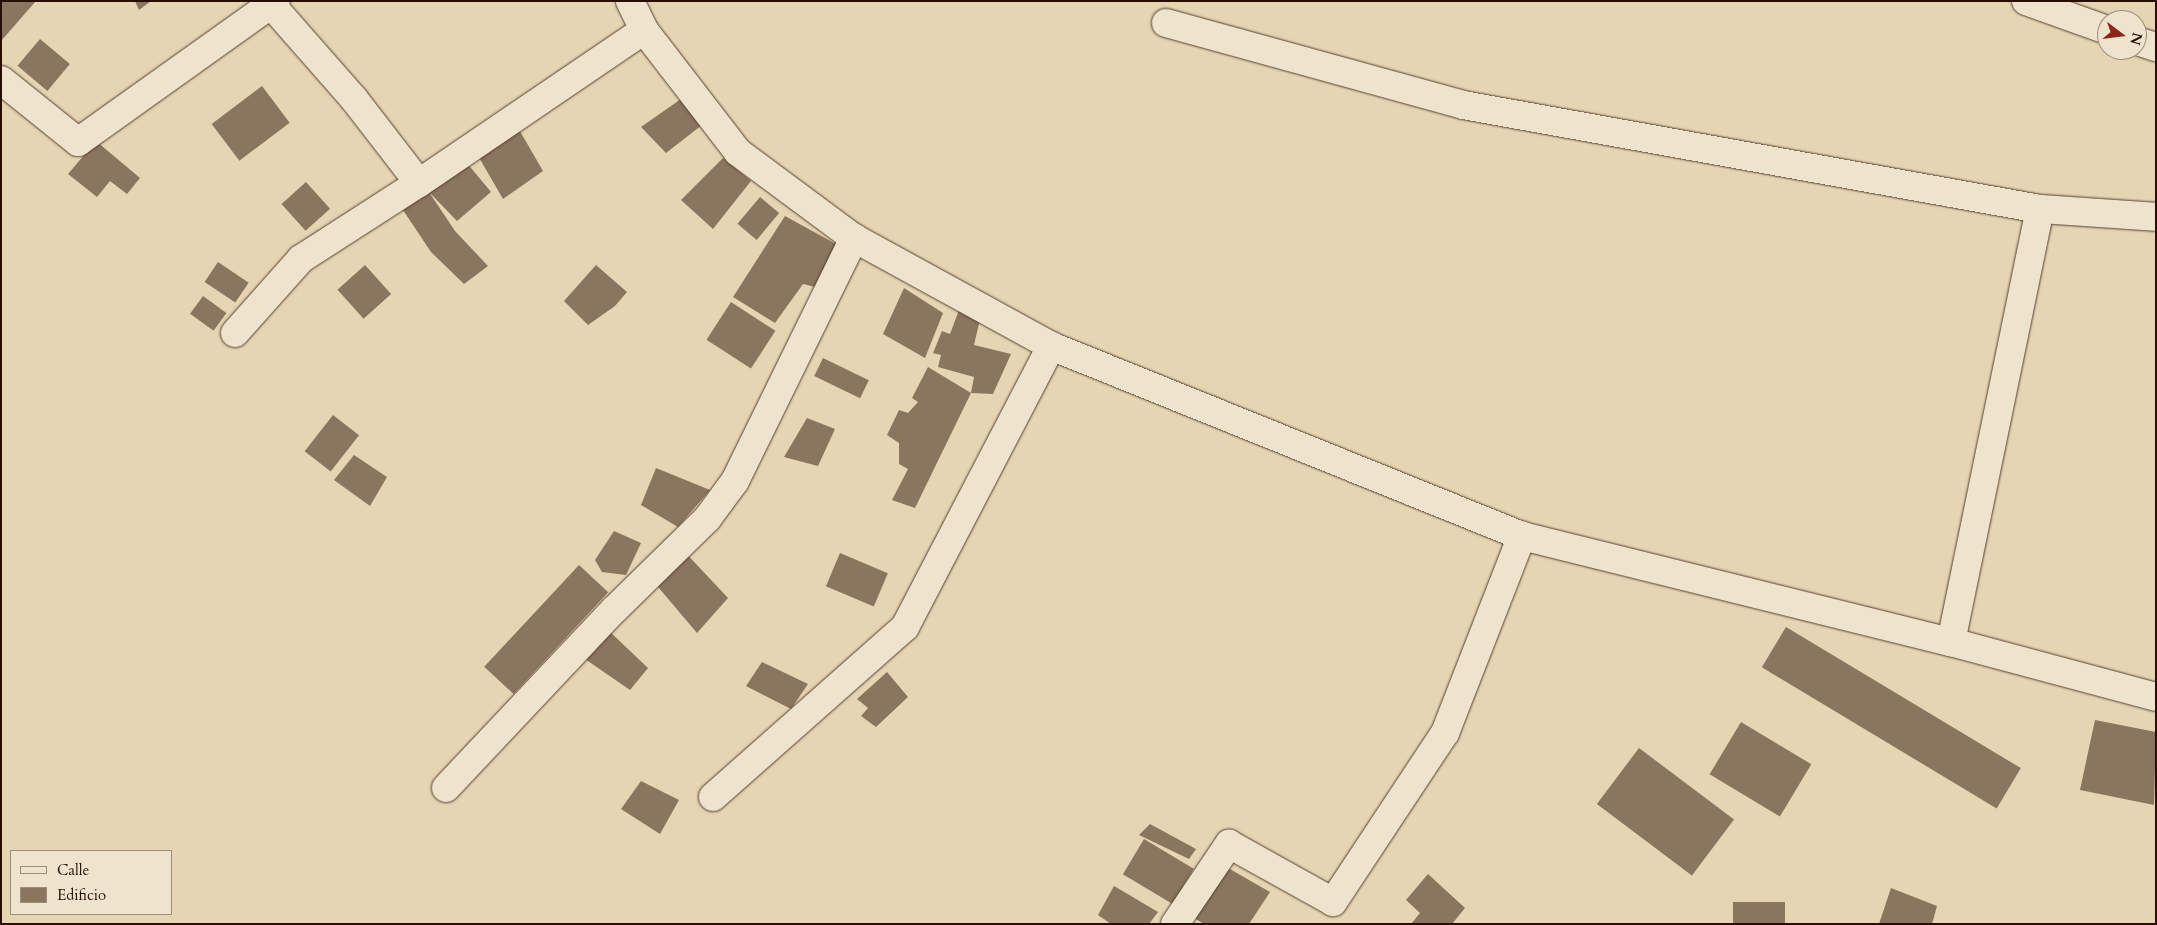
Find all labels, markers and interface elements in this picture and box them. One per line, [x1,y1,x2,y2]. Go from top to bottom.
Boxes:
north arrow [2097,10,2147,60]
text: N [2125,30,2147,47]
legend [10,850,172,915]
text: Calle [57,860,89,880]
text: Edificio [57,885,106,905]

